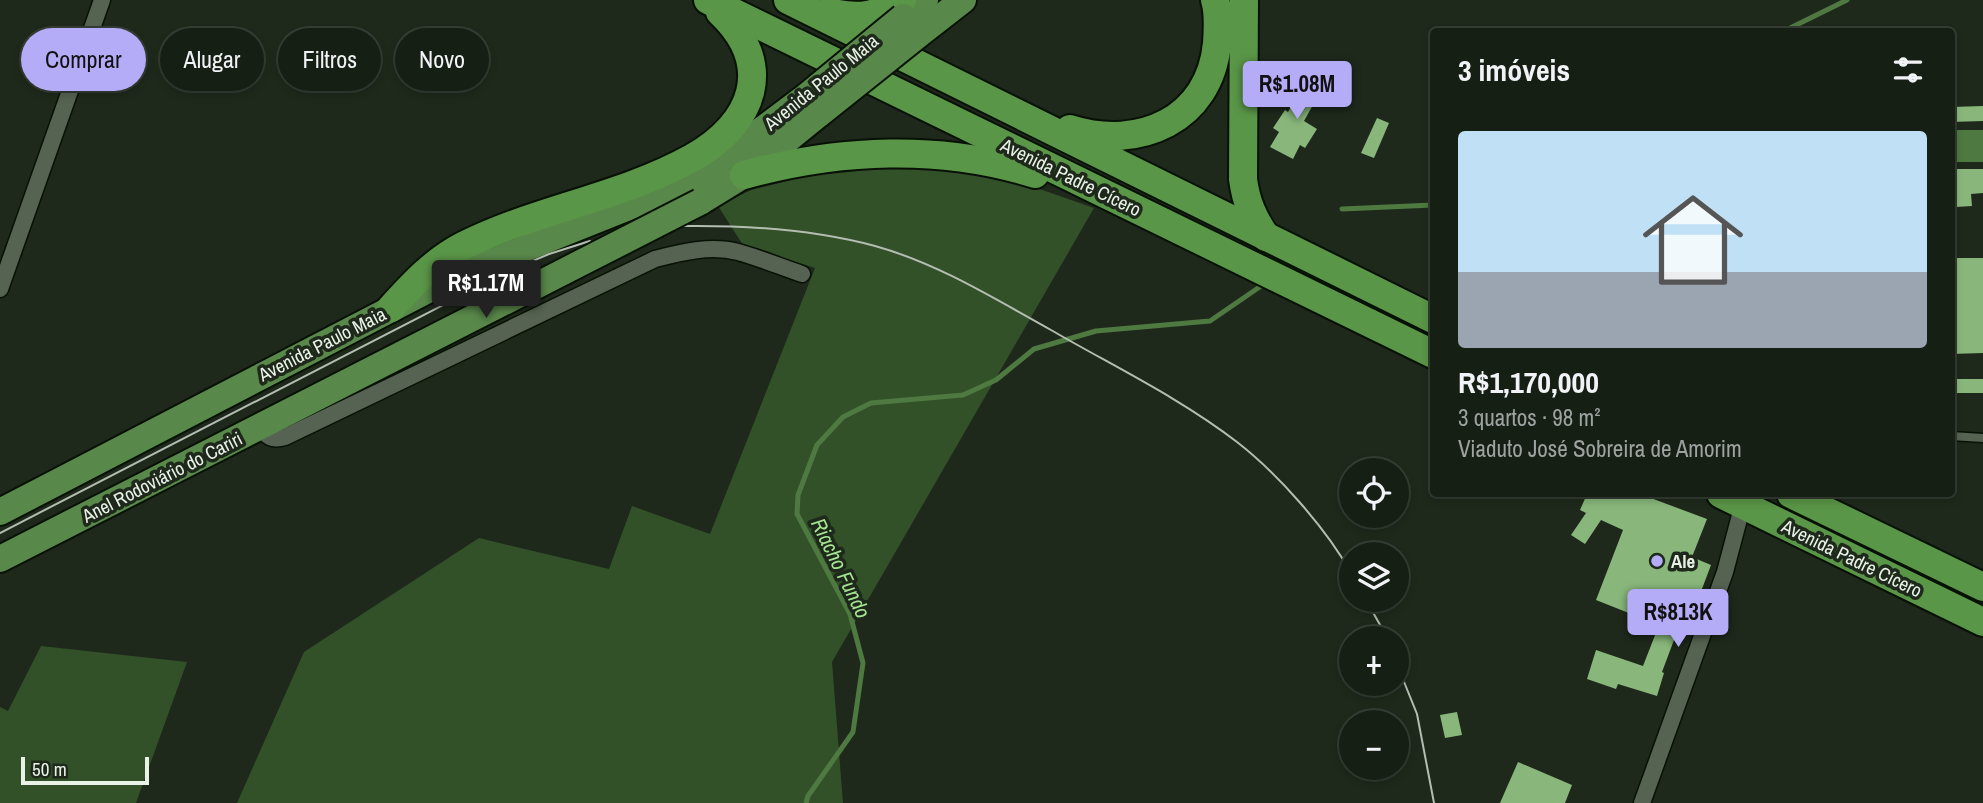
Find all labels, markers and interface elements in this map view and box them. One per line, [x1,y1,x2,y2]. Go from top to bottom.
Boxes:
chip: Comprar [21,28,146,91]
chip: Alugar [160,28,264,91]
chip: Filtros [278,28,381,91]
chip: Novo [395,28,489,91]
street label: Avenida Paulo Maia [758,28,884,137]
text: 3 imóveis [1458,50,1570,90]
icon: filters [1889,51,1927,89]
pin: R$1.08M [1232,61,1362,121]
text: R$1.08M [1259,68,1335,99]
street label: Avenida Padre Cícero [996,131,1145,222]
icon: home [1630,177,1756,303]
pin: R$1.17M [421,260,551,320]
text: R$1.17M [448,267,524,298]
street label: Avenida Paulo Maia [253,300,391,388]
text: R$1,170,000 [1458,362,1599,402]
text: 3 quartos · 98 m² [1458,402,1601,433]
street label: Anel Rodoviário do Cariri [76,425,247,529]
text: Viaduto José Sobreira de Amorim [1458,433,1742,464]
map controls [1339,458,1409,780]
button: locate [1339,458,1409,528]
street label: Avenida Padre Cícero [1777,512,1926,603]
water label: Riacho Fundo [804,513,878,623]
button: layers [1339,542,1409,612]
place label: Ale [1671,548,1696,574]
marker: Ale [1649,553,1665,569]
pin: R$813K [1621,590,1735,649]
text: R$813K [1643,596,1713,627]
button: + [1339,626,1409,696]
button: − [1339,710,1409,780]
scale bar [21,754,149,786]
text: 50 m [32,756,67,782]

